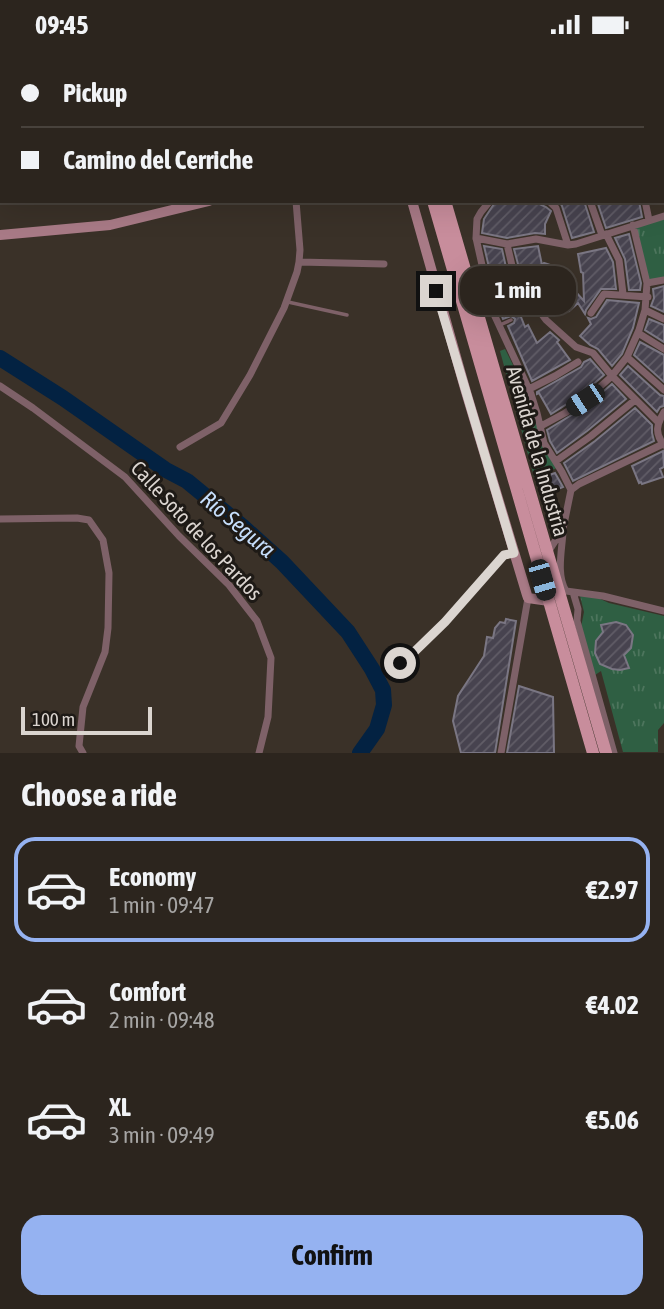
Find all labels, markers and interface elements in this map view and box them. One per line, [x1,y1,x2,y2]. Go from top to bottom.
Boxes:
text: 09:45 [35,10,89,40]
text: Pickup [63,78,127,108]
text: Camino del Cerriche [63,145,253,175]
callout: 1 min [460,267,576,315]
route end [420,275,452,307]
text: 1 min [495,277,541,303]
street label: Avenida de la Industria [502,363,574,539]
car [562,380,609,420]
street label: Calle Soto de los Pardos [127,456,267,604]
water label: Río Segura [196,485,281,563]
car [527,557,558,603]
route start [384,647,416,679]
scale bar [21,703,152,735]
text: 100 m [32,708,75,730]
text: Choose a ride [21,776,177,813]
icon: car [25,858,88,921]
text: Economy [109,862,196,892]
text: €2.97 [586,875,639,905]
text: 1 min · 09:47 [109,892,215,918]
icon: car [25,973,88,1036]
text: Comfort [109,977,186,1007]
text: €4.02 [586,990,639,1020]
text: 2 min · 09:48 [109,1007,215,1033]
icon: car [25,1088,88,1151]
text: XL [109,1092,131,1122]
text: €5.06 [586,1105,639,1135]
text: 3 min · 09:49 [109,1122,215,1148]
button: Confirm [21,1215,643,1295]

